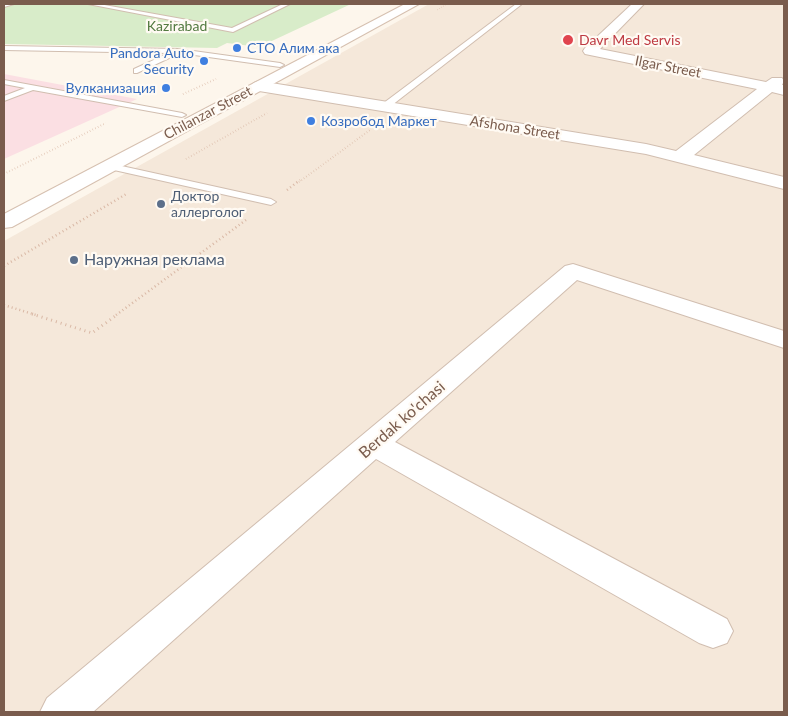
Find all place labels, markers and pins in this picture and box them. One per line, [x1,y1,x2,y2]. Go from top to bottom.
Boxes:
place label: Davr Med Servis [579,32,680,48]
marker: Davr Med Servis [561,33,575,47]
place label: СТО Алим ака [247,40,339,56]
marker: СТО Алим ака [231,42,243,54]
place label: Pandora Auto Security [110,45,194,78]
marker: Pandora Auto Security [198,55,210,67]
place label: Вулканизация [66,80,156,96]
marker: Вулканизация [160,82,172,94]
place label: Козробод Маркет [321,113,437,129]
marker: Козробод Маркет [305,115,317,127]
place label: Доктор аллерголог [171,188,245,220]
marker: Доктор аллерголог [155,198,167,210]
place label: Наружная реклама [84,250,225,270]
marker: Наружная реклама [68,254,80,266]

